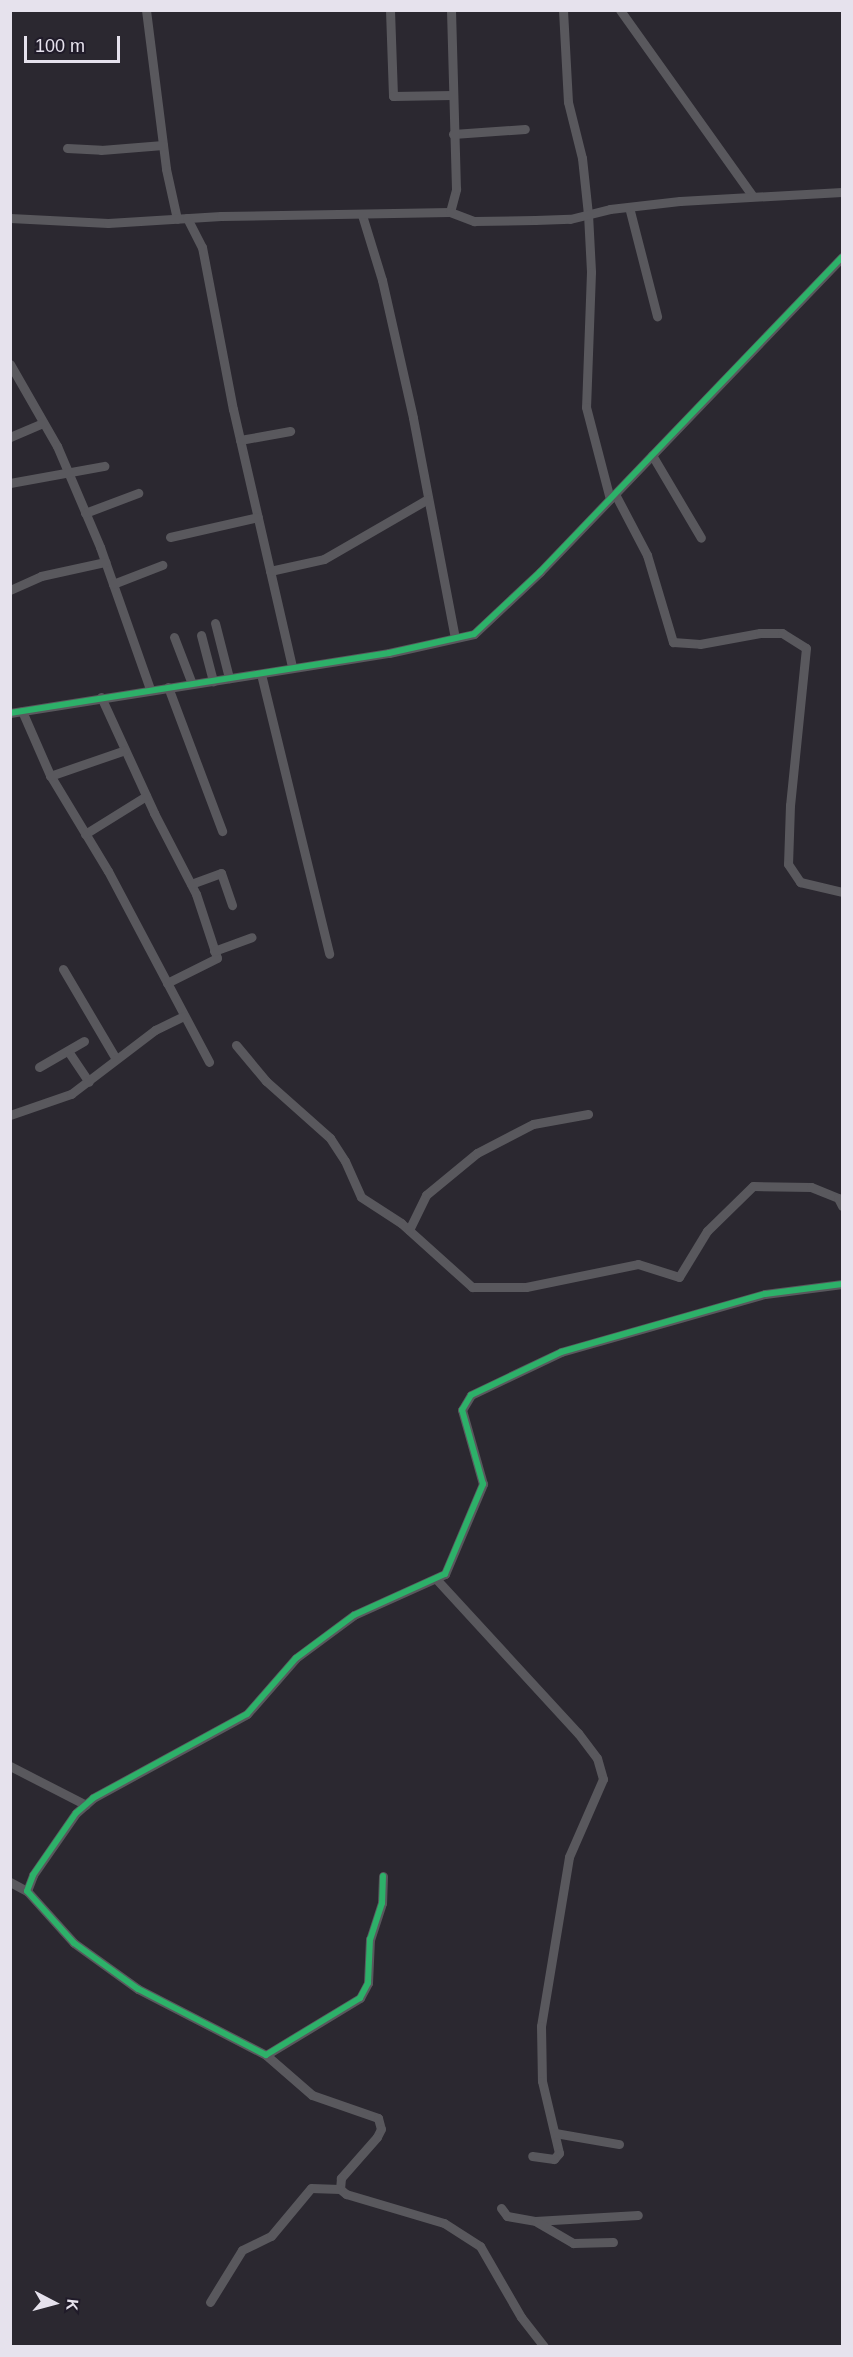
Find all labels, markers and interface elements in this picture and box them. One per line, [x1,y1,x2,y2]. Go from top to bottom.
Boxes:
scale bar [27,24,123,62]
text: 100 m [35,36,85,56]
north arrow [24,2273,84,2333]
text: K [63,2298,81,2312]

